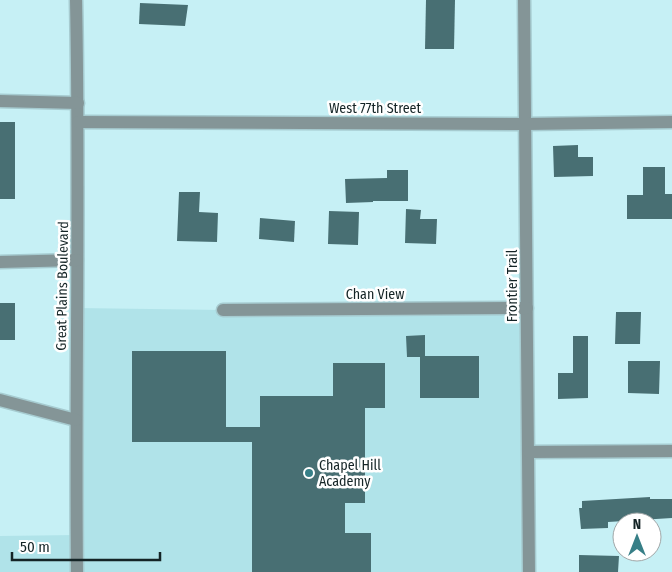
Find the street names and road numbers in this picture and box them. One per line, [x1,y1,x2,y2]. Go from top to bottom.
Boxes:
street label: West 77th Street [329,100,421,117]
street label: Great Plains Boulevard [53,221,72,351]
street label: Frontier Trail [504,249,521,322]
street label: Chan View [346,286,404,303]

